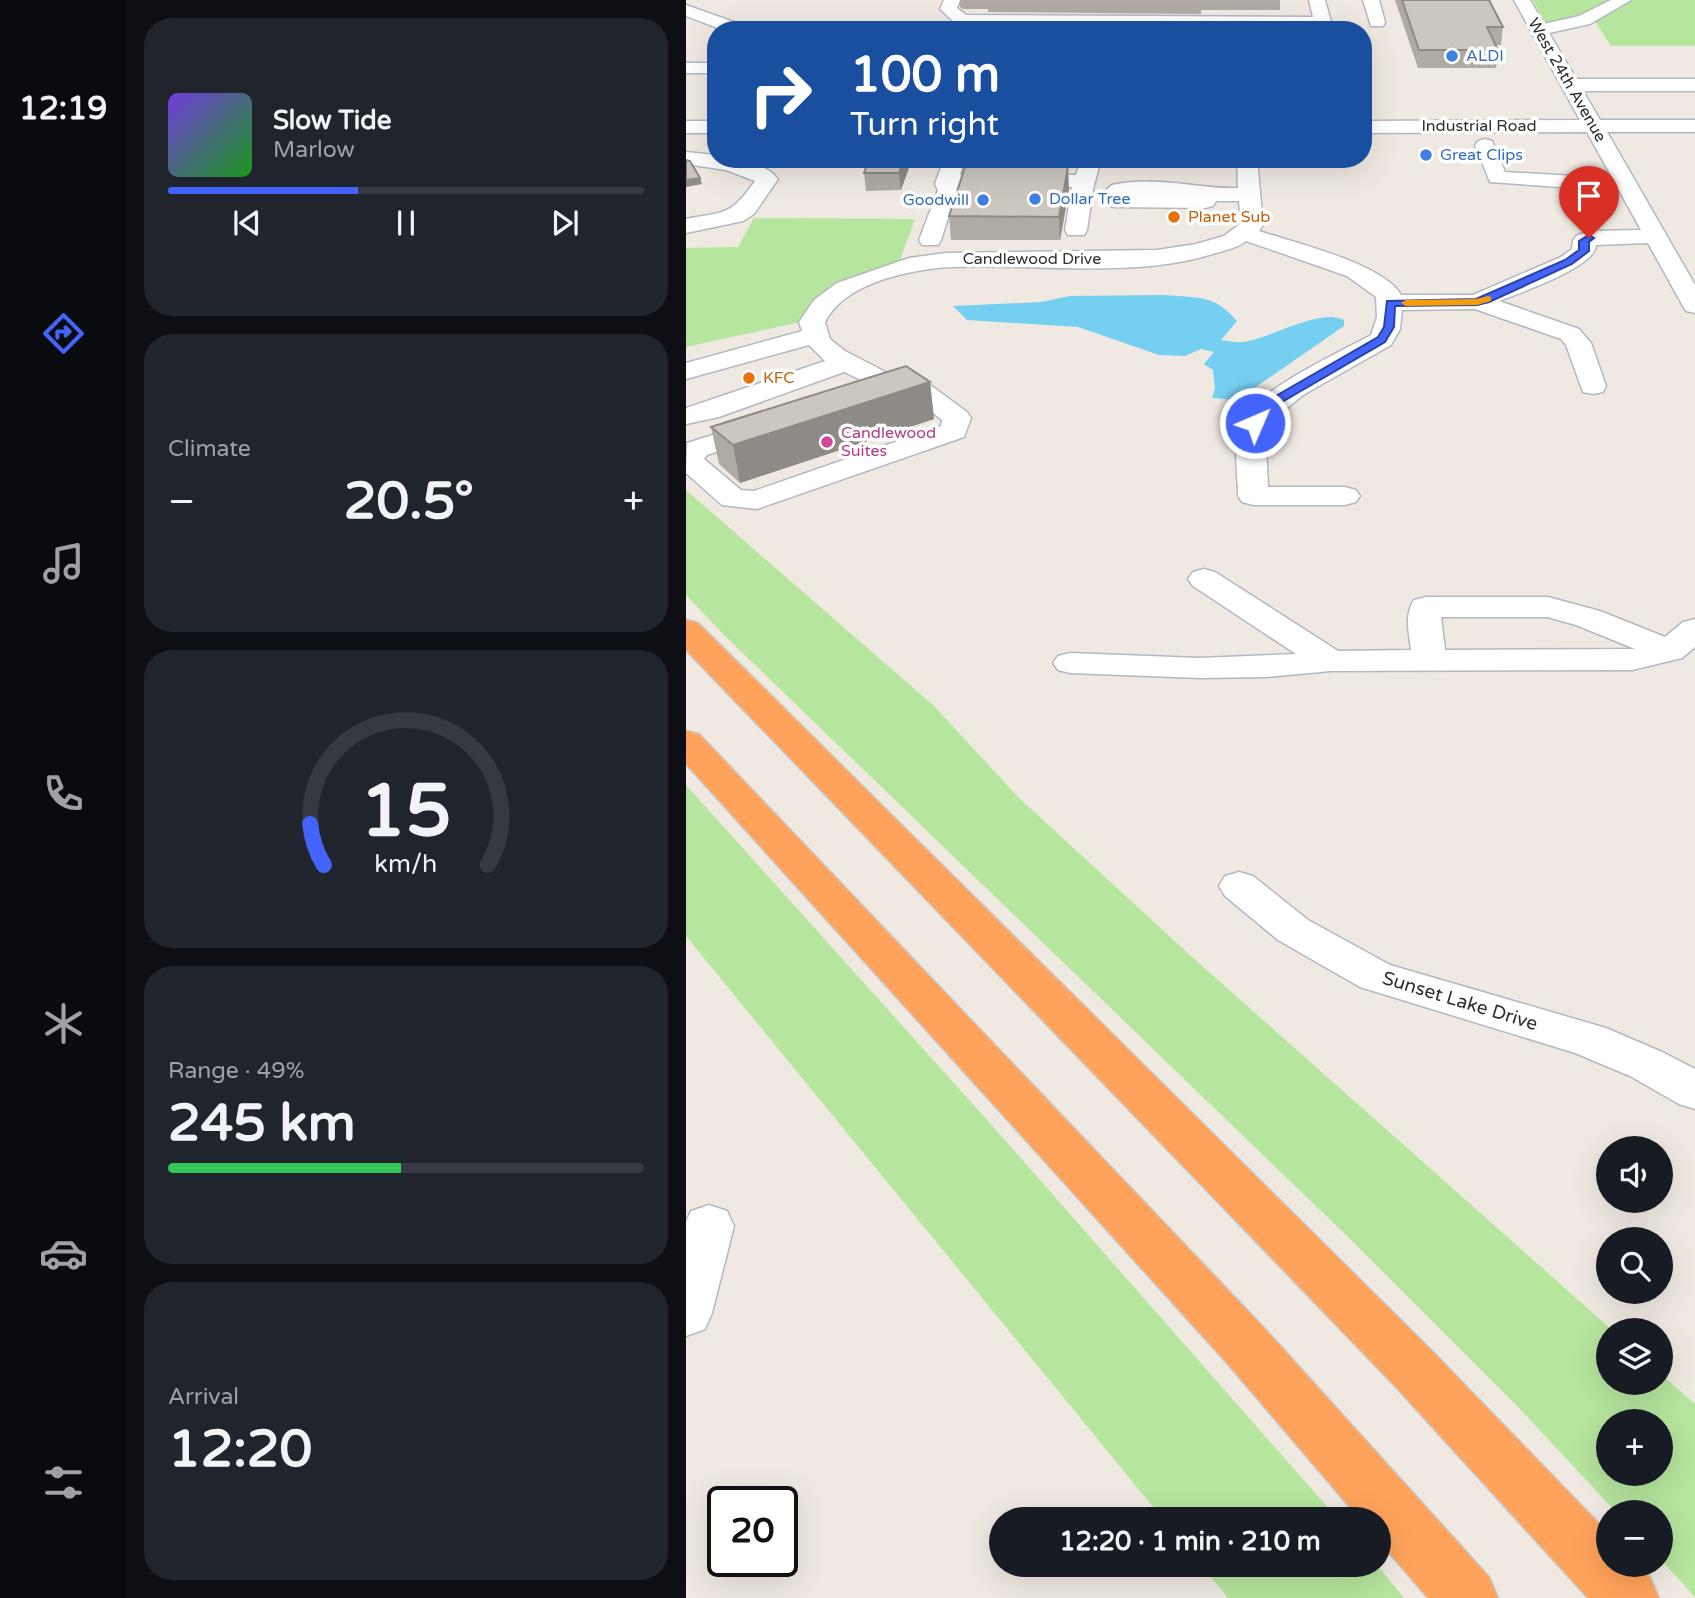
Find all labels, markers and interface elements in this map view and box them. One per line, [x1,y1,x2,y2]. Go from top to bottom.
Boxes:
street label: West 24th Avenue [1523,14,1611,146]
text: 100 m [850,46,1000,105]
place label: ALDI [1466,46,1504,66]
marker: ALDI [1444,48,1460,64]
icon: right [735,49,826,140]
text: 12:19 [19,90,107,128]
text: Slow Tide [273,105,391,136]
text: Turn right [850,106,999,144]
street label: Industrial Road [1421,116,1537,136]
text: Marlow [273,136,355,164]
place label: Great Clips [1440,145,1523,165]
marker: Great Clips [1418,147,1434,163]
pin [1559,166,1619,238]
icon: arrive [1570,177,1608,215]
place label: Dollar Tree [1049,189,1130,209]
place label: Goodwill [903,190,969,210]
marker: Dollar Tree [1027,191,1043,207]
marker: Goodwill [975,192,991,208]
icon: previous [228,204,266,242]
icon: pause [387,204,425,242]
icon: next [546,204,584,242]
place label: Planet Sub [1188,207,1270,227]
marker: Planet Sub [1166,209,1182,225]
street label: Candlewood Drive [963,249,1101,269]
icon: directions [39,309,88,358]
place label: KFC [763,368,794,388]
marker: KFC [741,370,757,386]
position arrow [1218,386,1292,460]
place label: Candlewood Suites [841,423,936,461]
marker: Candlewood Suites [819,434,835,450]
text: Climate [168,435,251,463]
text: 20.5° [344,470,474,533]
text: − [168,479,195,525]
text: + [623,479,644,525]
icon: music [39,539,88,588]
text: 15 [360,768,452,856]
icon: phone [39,769,88,818]
text: km/h [375,849,437,879]
street label: Sunset Lake Drive [1380,967,1540,1035]
icon: climate [39,999,88,1048]
text: Range · 49% [168,1057,304,1085]
text: 245 km [168,1092,356,1155]
map controls [1596,1136,1673,1577]
button: sound [1596,1136,1673,1213]
button: search [1596,1227,1673,1304]
icon: car [39,1229,88,1278]
button: layers [1596,1318,1673,1395]
text: Arrival [168,1383,239,1411]
button: + [1596,1409,1673,1486]
text: 12:20 [168,1418,312,1481]
icon: filters [39,1458,88,1507]
speed limit sign: 20 [707,1486,798,1577]
button: − [1596,1500,1673,1577]
text: 12:20 · 1 min · 210 m [1059,1526,1321,1557]

